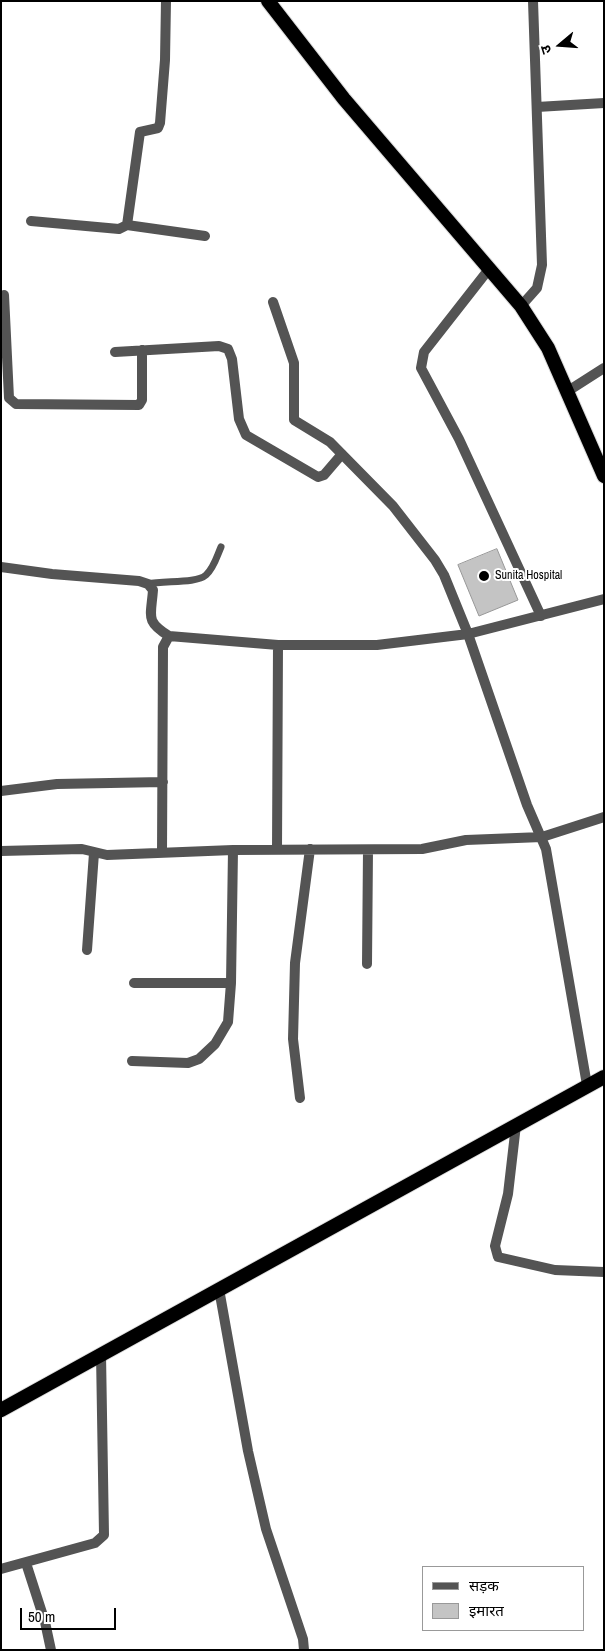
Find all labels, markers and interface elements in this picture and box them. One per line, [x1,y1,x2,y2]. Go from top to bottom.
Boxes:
north arrow [535,20,585,70]
text: उ [536,43,556,56]
marker: Sunita Hospital [477,569,491,583]
place label: Sunita Hospital [495,569,562,583]
legend [422,1566,585,1631]
text: सड़क [469,1575,499,1596]
scale bar [22,1598,119,1630]
text: इमारत [469,1600,504,1621]
text: 50 m [28,1606,55,1627]

